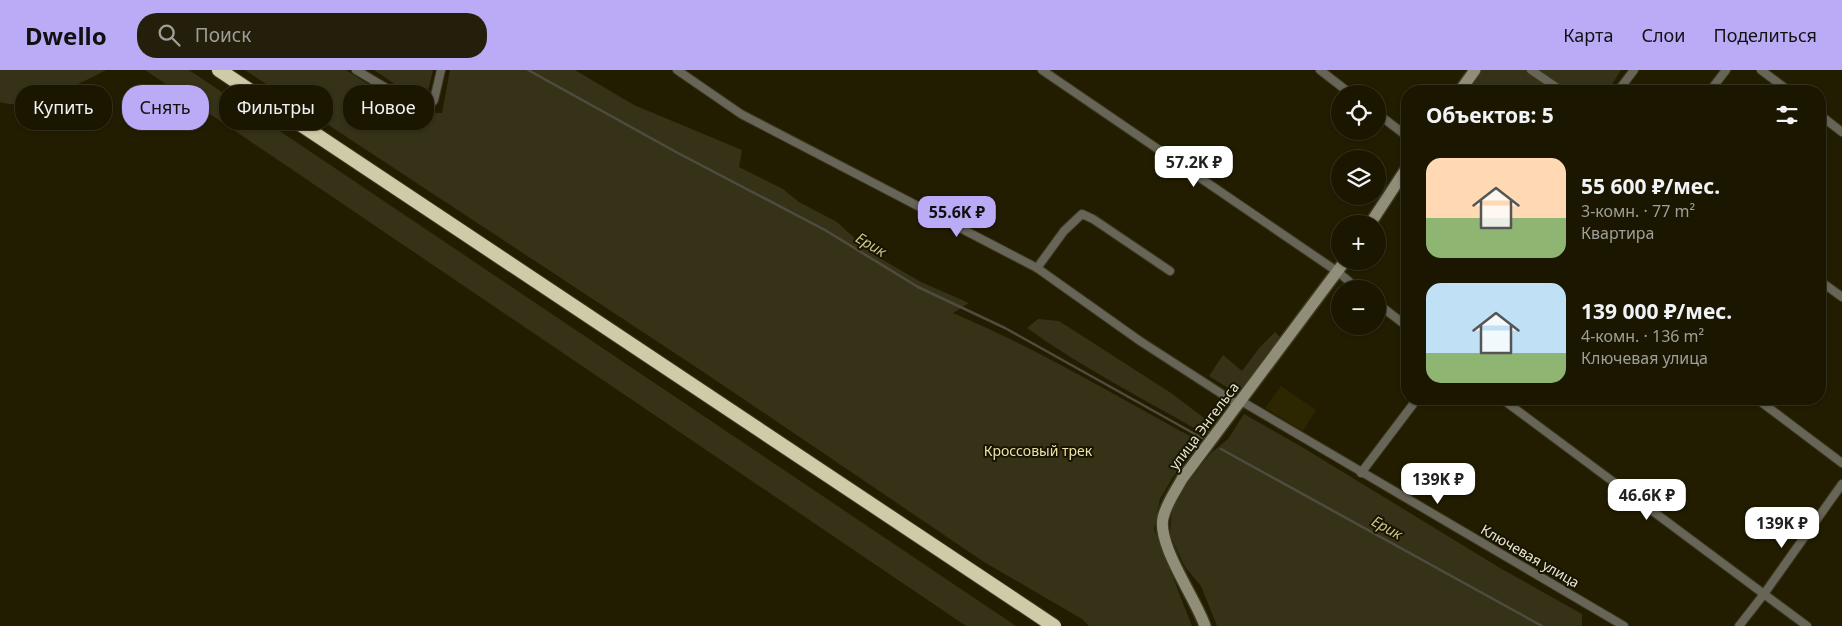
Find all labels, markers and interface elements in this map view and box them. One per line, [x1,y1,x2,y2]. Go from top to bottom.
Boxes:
search box [137,13,487,58]
text: Dwello [25,19,107,52]
icon: search [155,21,183,49]
text: Поиск [195,22,251,48]
text: Карта [1563,23,1613,47]
text: Слои [1641,23,1685,47]
text: Поделиться [1713,23,1817,47]
chip: Купить [15,85,112,130]
chip: Снять [122,85,209,130]
chip: Фильтры [219,85,333,130]
chip: Новое [343,85,434,130]
map controls [1331,85,1386,335]
button: locate [1331,85,1386,140]
text: Объектов: 5 [1426,101,1554,129]
icon: filters [1773,101,1801,129]
pin: 57.2K ₽ [1148,146,1240,188]
button: layers [1331,150,1386,205]
text: 57.2K ₽ [1166,151,1222,173]
text: 55 600 ₽/мес. [1581,172,1720,200]
icon: home [1466,178,1526,238]
pin: 55.6K ₽ [911,196,1003,238]
text: 3-комн. · 77 m² [1581,200,1695,222]
text: 55.6K ₽ [929,201,985,223]
button: + [1331,215,1386,270]
text: Квартира [1581,222,1655,244]
water label: Ерик [853,227,892,262]
button: − [1331,280,1386,335]
text: 139 000 ₽/мес. [1581,297,1732,325]
icon: home [1466,303,1526,363]
text: 4-комн. · 136 m² [1581,325,1704,347]
text: Ключевая улица [1581,347,1708,369]
street label: улица Энгельса [1164,378,1243,473]
park label: Кроссовый трек [984,441,1093,460]
pin: 139K ₽ [1397,462,1479,505]
text: 139K ₽ [1412,468,1464,490]
pin: 46.6K ₽ [1601,478,1693,521]
text: 46.6K ₽ [1619,484,1675,506]
pin: 139K ₽ [1741,506,1823,549]
water label: Ерик [1369,511,1408,544]
text: 139K ₽ [1756,512,1808,534]
street label: Ключевая улица [1477,520,1583,592]

